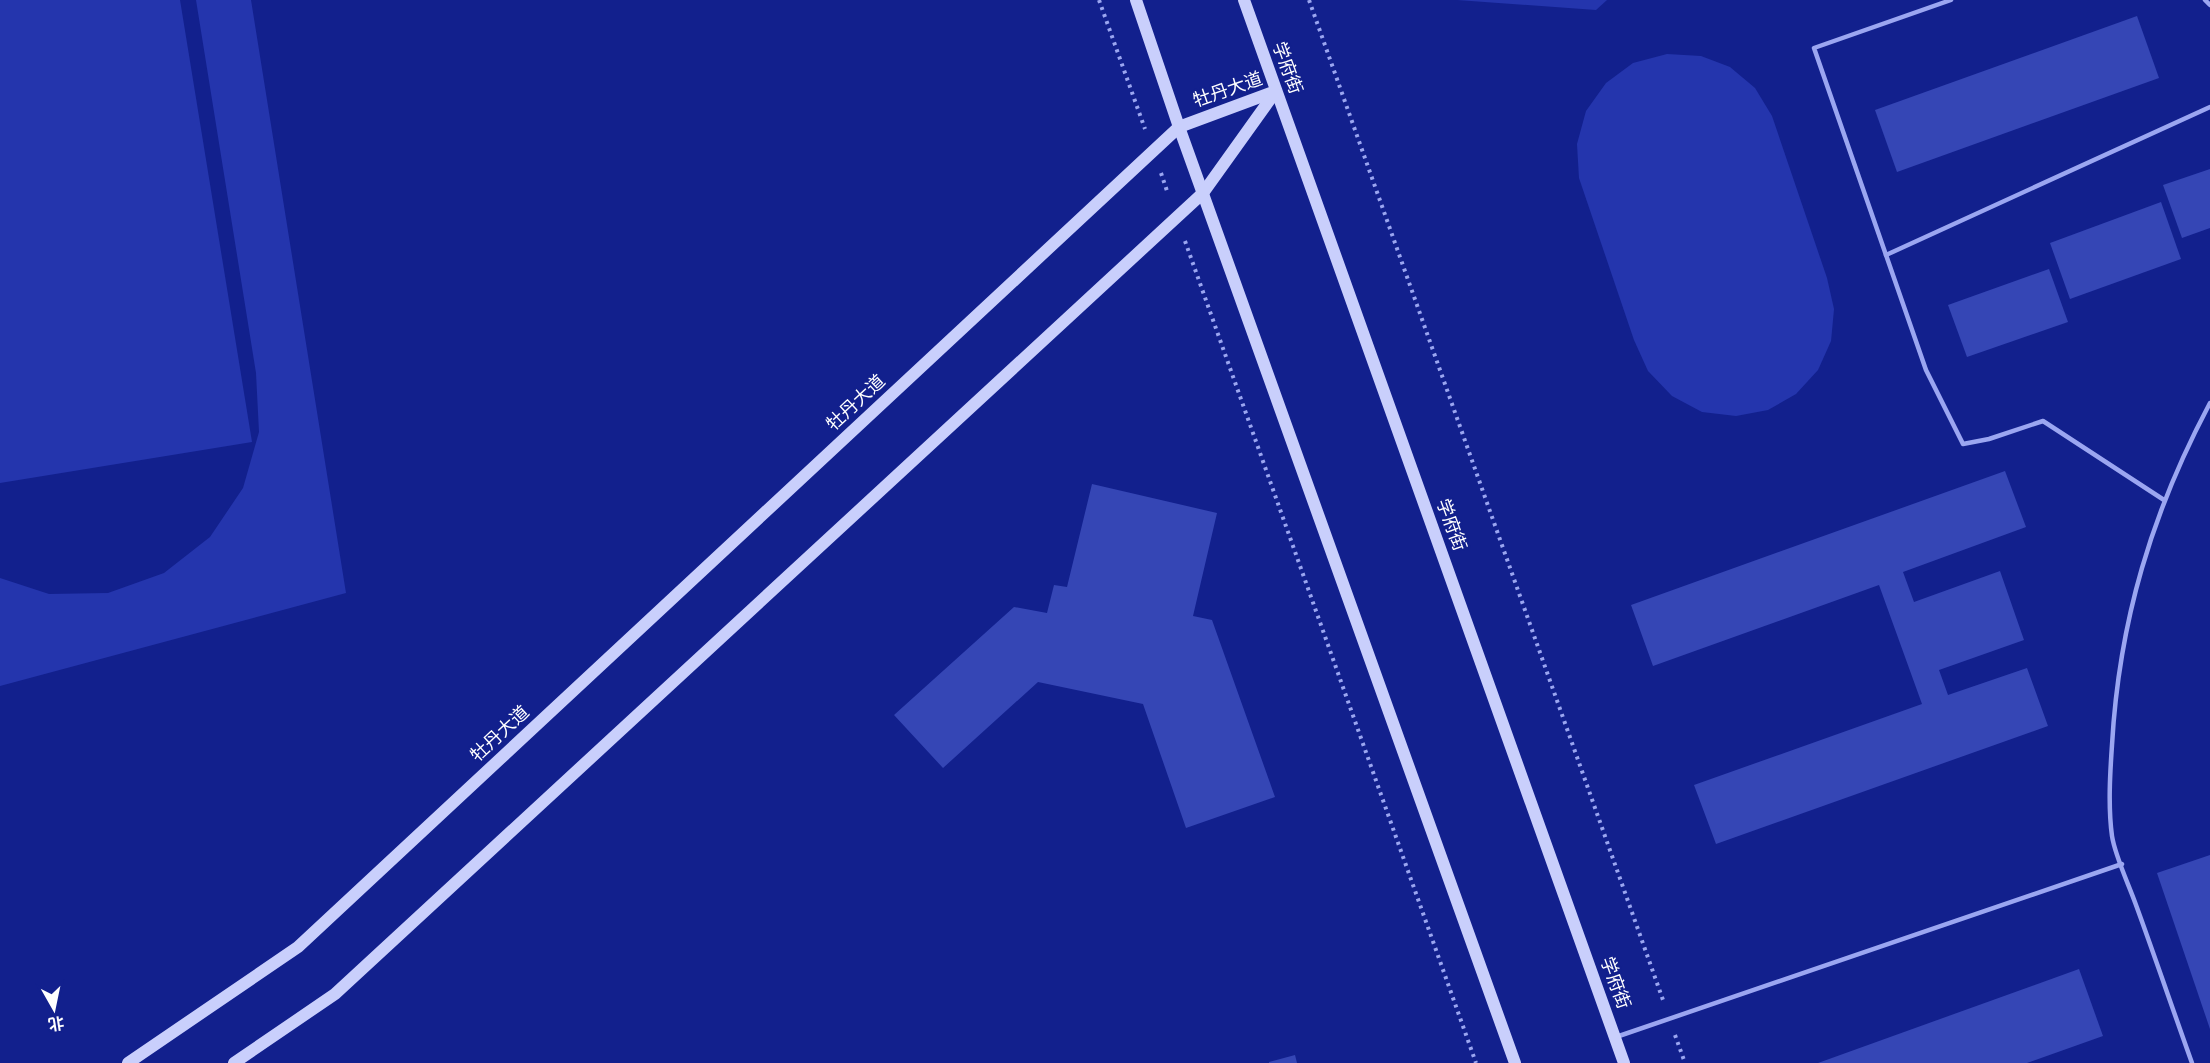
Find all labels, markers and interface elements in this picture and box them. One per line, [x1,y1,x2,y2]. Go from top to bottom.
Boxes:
street label: 学府街 [1266,38,1308,98]
street label: 牡丹大道 [1190,66,1266,114]
street label: 牡丹大道 [821,369,891,437]
street label: 学府街 [1430,495,1472,555]
street label: 牡丹大道 [465,700,535,768]
street label: 学府街 [1594,953,1636,1013]
north arrow [24,979,84,1039]
text: 北 [47,1011,66,1035]

